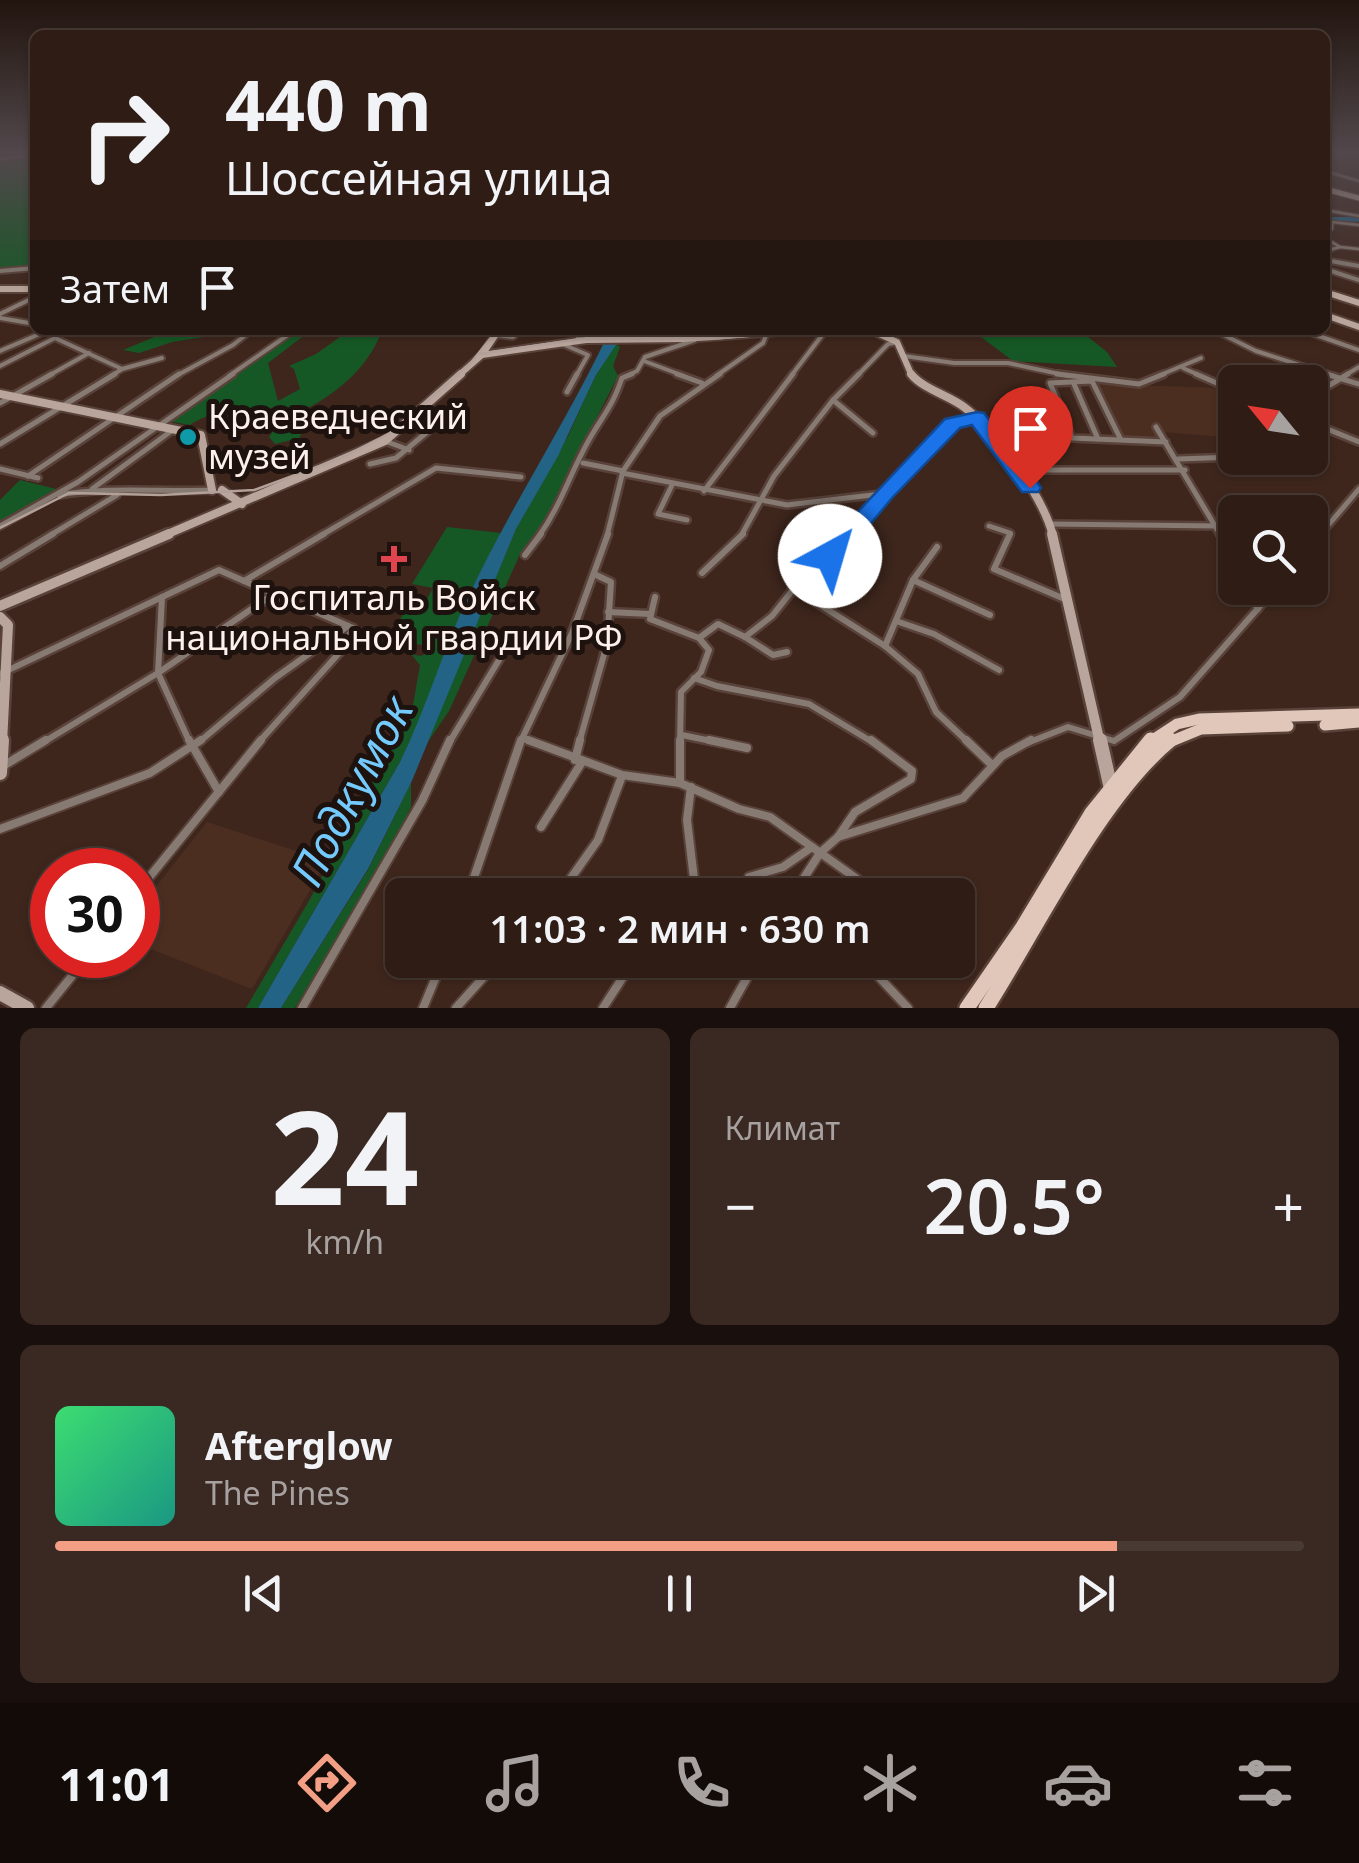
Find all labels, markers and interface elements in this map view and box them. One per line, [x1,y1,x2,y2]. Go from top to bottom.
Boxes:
text: 440 m [225,56,432,152]
icon: right [60,70,190,200]
text: Шоссейная улица [225,147,612,208]
icon: arrive [190,260,245,315]
text: Затем [60,262,170,314]
north arrow [1218,365,1328,475]
map controls [1218,365,1328,605]
pin [988,386,1073,489]
place label: Краеведческий музей [208,392,468,479]
icon: arrive [1003,401,1058,456]
marker: Краеведческий музей [177,426,199,448]
button: search [1218,495,1328,605]
position arrow [778,504,882,608]
marker: Госпиталь Войск национальной гвардии РФ [381,546,407,572]
place label: Госпиталь Войск национальной гвардии РФ [165,573,623,660]
water label: Подкумок [275,683,427,896]
speed limit sign: 30 [30,848,160,978]
text: 11:03 · 2 мин · 630 m [489,902,871,954]
text: 24 [270,1066,419,1243]
text: Климат [725,1106,840,1149]
text: 20.5° [924,1154,1105,1256]
text: − [725,1168,756,1243]
text: + [1273,1168,1304,1243]
text: km/h [305,1220,384,1263]
text: Afterglow [205,1419,393,1471]
text: The Pines [205,1471,350,1514]
icon: previous [236,1566,291,1621]
icon: pause [652,1566,707,1621]
icon: next [1068,1566,1123,1621]
icon: directions [292,1748,362,1818]
icon: music [480,1748,550,1818]
icon: phone [667,1748,737,1818]
icon: climate [855,1748,925,1818]
icon: car [1043,1748,1113,1818]
icon: filters [1230,1748,1300,1818]
text: 11:01 [59,1753,174,1814]

